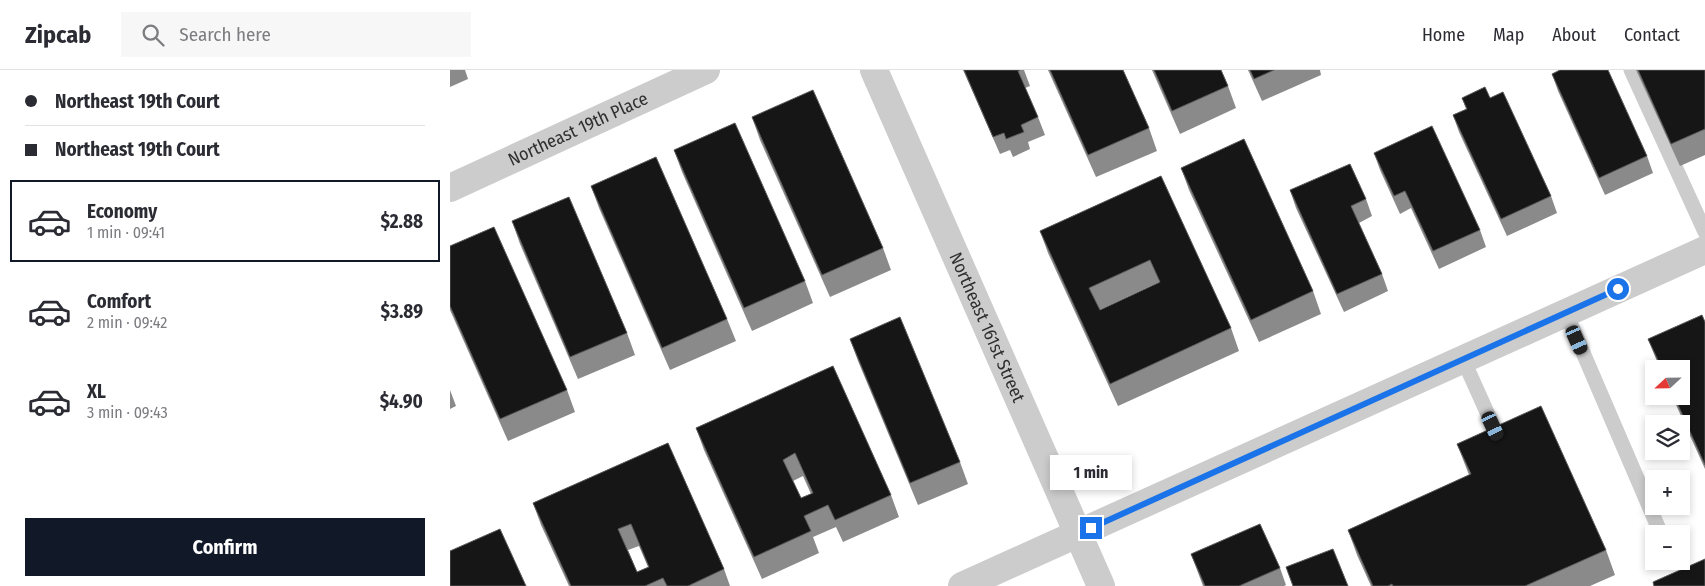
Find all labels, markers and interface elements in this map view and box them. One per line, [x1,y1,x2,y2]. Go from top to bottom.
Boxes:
search box [121,12,471,57]
text: Zipcab [25,21,91,49]
icon: search [139,21,167,49]
text: Search here [179,23,271,46]
text: Home [1422,24,1465,46]
text: Map [1493,24,1524,46]
text: About [1552,24,1596,46]
text: Contact [1624,24,1680,46]
street label: Northeast 19th Place [505,87,652,171]
text: Northeast 19th Court [55,90,220,113]
text: Northeast 19th Court [55,138,220,161]
icon: car [27,199,72,244]
text: Economy [87,200,157,223]
text: $2.88 [381,210,423,233]
text: 1 min · 09:41 [87,223,165,242]
street label: Northeast 161st Street [945,249,1030,406]
route start [1607,278,1629,300]
icon: car [27,289,72,334]
text: Comfort [87,290,151,313]
text: $3.89 [381,300,423,323]
text: 2 min · 09:42 [87,313,167,332]
car [1564,323,1589,357]
north arrow [1645,360,1690,405]
map controls [1645,360,1690,570]
icon: car [27,379,72,424]
text: XL [87,380,106,403]
text: $4.90 [380,390,423,413]
text: 3 min · 09:43 [87,403,168,422]
car [1479,409,1506,443]
button: layers [1645,415,1690,460]
callout: 1 min [1050,456,1132,490]
text: 1 min [1074,463,1108,482]
button: + [1645,470,1690,515]
route end [1080,517,1102,539]
button: Confirm [25,518,425,576]
button: − [1645,525,1690,570]

